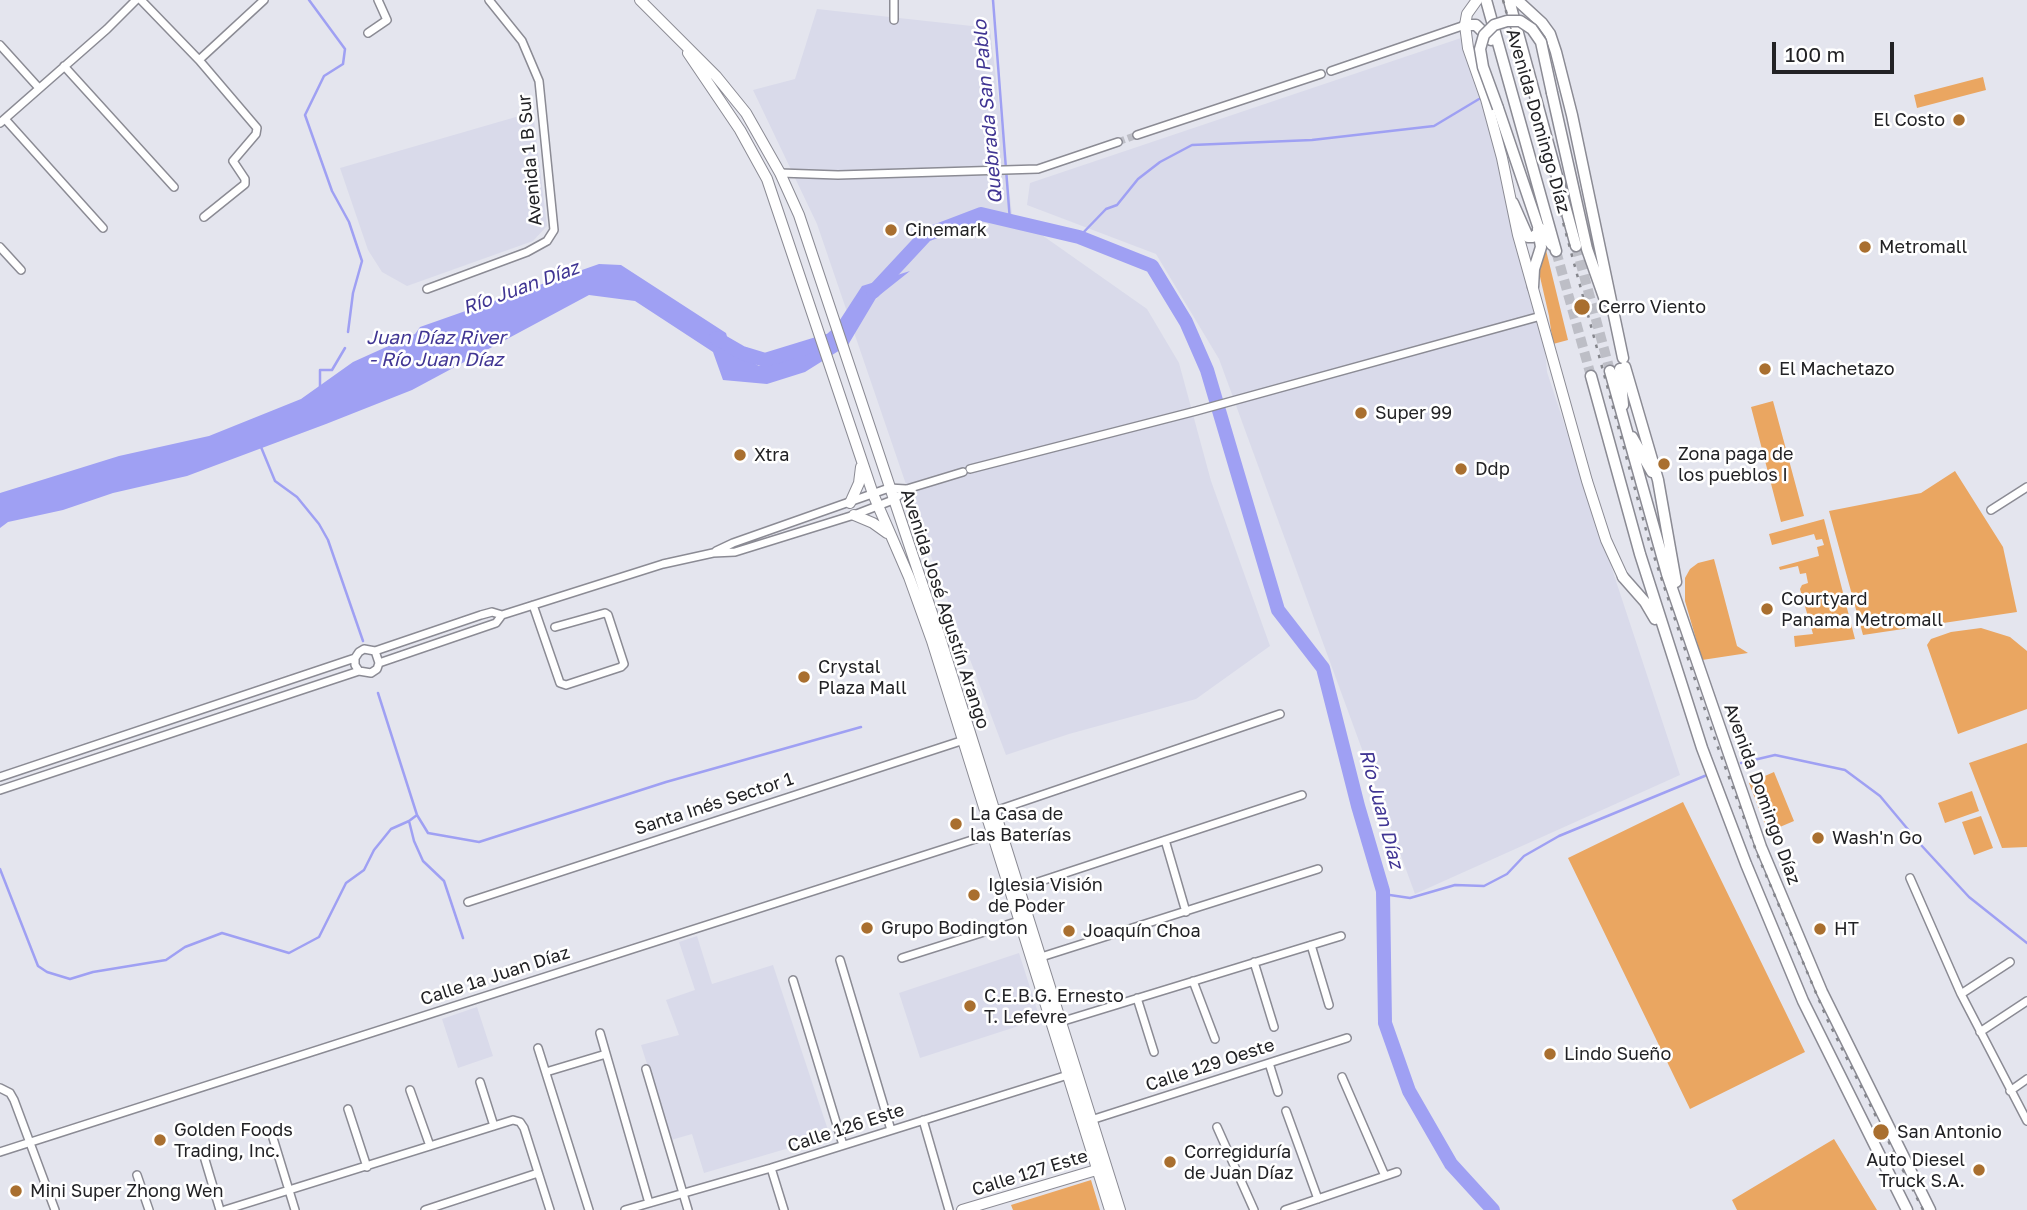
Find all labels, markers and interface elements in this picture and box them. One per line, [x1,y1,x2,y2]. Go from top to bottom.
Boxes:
water label: Quebrada San Pablo [969,19,1007,205]
street label: Avenida Domingo Díaz [1501,26,1575,216]
scale bar [1775,28,1898,72]
text: 100 m [1785,41,1845,67]
street label: Avenida 1 B Sur [513,93,547,227]
place label: El Costo [1873,109,1945,131]
marker: El Costo [1951,112,1967,128]
place label: Cinemark [905,219,987,241]
marker: Cinemark [883,222,899,238]
place label: Metromall [1879,236,1967,258]
marker: Metromall [1857,239,1873,255]
water label: Río Juan Díaz [460,256,582,320]
place label: Cerro Viento [1598,296,1706,318]
marker: Cerro Viento [1572,297,1592,317]
water label: Juan Díaz River - Río Juan Díaz [366,327,506,371]
place label: El Machetazo [1779,358,1895,380]
marker: El Machetazo [1757,361,1773,377]
place label: Super 99 [1375,402,1452,424]
marker: Super 99 [1353,405,1369,421]
place label: Zona paga de los pueblos I [1678,443,1793,486]
place label: Xtra [754,444,789,466]
marker: Xtra [732,447,748,463]
marker: Zona paga de los pueblos I [1656,456,1672,472]
place label: Ddp [1475,458,1510,480]
marker: Ddp [1453,461,1469,477]
street label: Avenida José Agustín Arango [896,486,994,732]
place label: Courtyard Panama Metromall [1781,588,1943,630]
marker: Courtyard Panama Metromall [1759,601,1775,617]
place label: Crystal Plaza Mall [818,656,907,698]
marker: Crystal Plaza Mall [796,669,812,685]
street label: Avenida Domingo Díaz [1719,700,1805,888]
water label: Río Juan Díaz [1354,747,1408,871]
street label: Santa Inés Sector 1 [632,768,796,840]
place label: La Casa de las Baterías [970,803,1071,846]
marker: La Casa de las Baterías [948,816,964,832]
place label: Wash'n Go [1832,827,1922,849]
marker: Wash'n Go [1810,830,1826,846]
place label: Iglesia Visión de Poder [988,874,1103,917]
marker: Iglesia Visión de Poder [966,887,982,903]
place label: Grupo Bodington [881,917,1028,939]
place label: HT [1834,918,1859,940]
marker: Grupo Bodington [859,920,875,936]
place label: Joaquín Choa [1083,920,1201,942]
marker: HT [1812,921,1828,937]
marker: Joaquín Choa [1061,923,1077,939]
street label: Calle 1a Juan Díaz [418,942,572,1010]
place label: C.E.B.G. Ernesto T. Lefevre [984,985,1124,1028]
marker: C.E.B.G. Ernesto T. Lefevre [962,998,978,1014]
street label: Calle 129 Oeste [1143,1034,1277,1096]
place label: Lindo Sueño [1564,1043,1671,1065]
marker: Lindo Sueño [1542,1046,1558,1062]
street label: Calle 126 Este [785,1099,907,1157]
place label: Golden Foods Trading, Inc. [174,1119,293,1162]
place label: San Antonio [1897,1121,2002,1143]
marker: San Antonio [1871,1122,1891,1142]
marker: Golden Foods Trading, Inc. [152,1132,168,1148]
place label: Corregiduría de Juan Díaz [1184,1141,1293,1184]
street label: Calle 127 Este [969,1145,1091,1201]
place label: Auto Diesel Truck S.A. [1866,1149,1965,1192]
marker: Corregiduría de Juan Díaz [1162,1154,1178,1170]
marker: Auto Diesel Truck S.A. [1971,1162,1987,1178]
place label: Mini Super Zhong Wen [30,1180,224,1202]
marker: Mini Super Zhong Wen [8,1183,24,1199]

